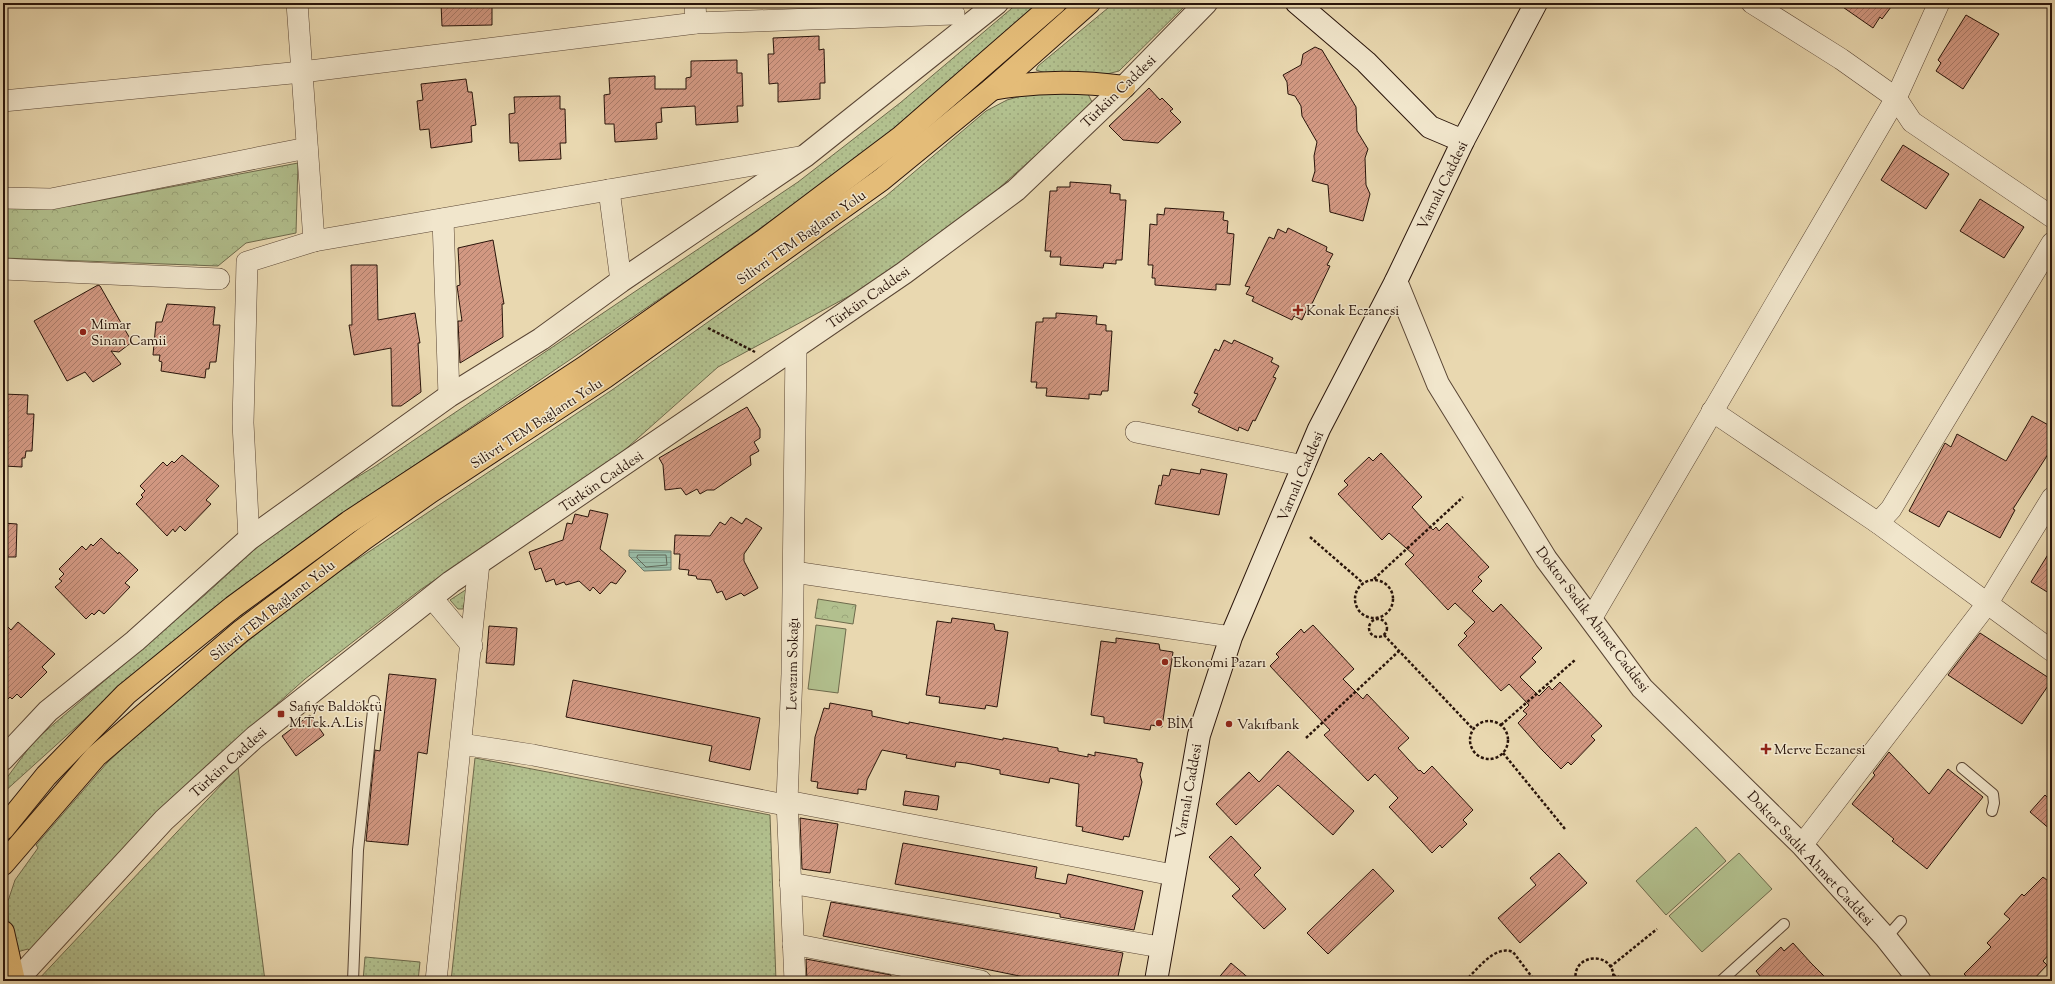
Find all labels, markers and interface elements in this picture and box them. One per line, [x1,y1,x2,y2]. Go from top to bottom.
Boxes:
street label: Türkün Caddesi [1077,51,1161,133]
street label: Varnalı Caddesi [1414,138,1474,234]
street label: Silivri TEM Bağlantı Yolu [733,186,871,291]
street label: Türkün Caddesi [824,262,915,335]
place label: Konak Eczanesi [1306,302,1399,322]
marker: Konak Eczanesi [1293,305,1303,315]
place label: Mimar Sinan Camii [91,316,166,352]
marker: Mimar Sinan Camii [78,327,88,337]
street label: Silivri TEM Bağlantı Yolu [467,374,607,475]
street label: Varnalı Caddesi [1274,428,1330,525]
street label: Türkün Caddesi [556,447,648,518]
street label: Doktor Sadık Ahmet Caddesi [1530,543,1653,697]
street label: Silivri TEM Bağlantı Yolu [206,556,340,667]
street label: Levazım Sokağı [783,617,805,711]
place label: Ekonomi Pazarı [1173,654,1266,674]
marker: Ekonomi Pazarı [1160,657,1170,667]
place label: Safiye Baldöktü M.Tek.A.Lis [289,698,382,734]
marker: Safiye Baldöktü M.Tek.A.Lis [276,709,286,719]
place label: BİM [1167,715,1193,735]
place label: Vakıfbank [1237,716,1300,736]
marker: BİM [1154,718,1164,728]
marker: Vakıfbank [1224,719,1234,729]
street label: Türkün Caddesi [186,723,272,804]
place label: Merve Eczanesi [1774,741,1866,761]
street label: Varnalı Caddesi [1172,742,1208,841]
marker: Merve Eczanesi [1761,744,1771,754]
street label: Doktor Sadık Ahmet Caddesi [1741,787,1878,931]

